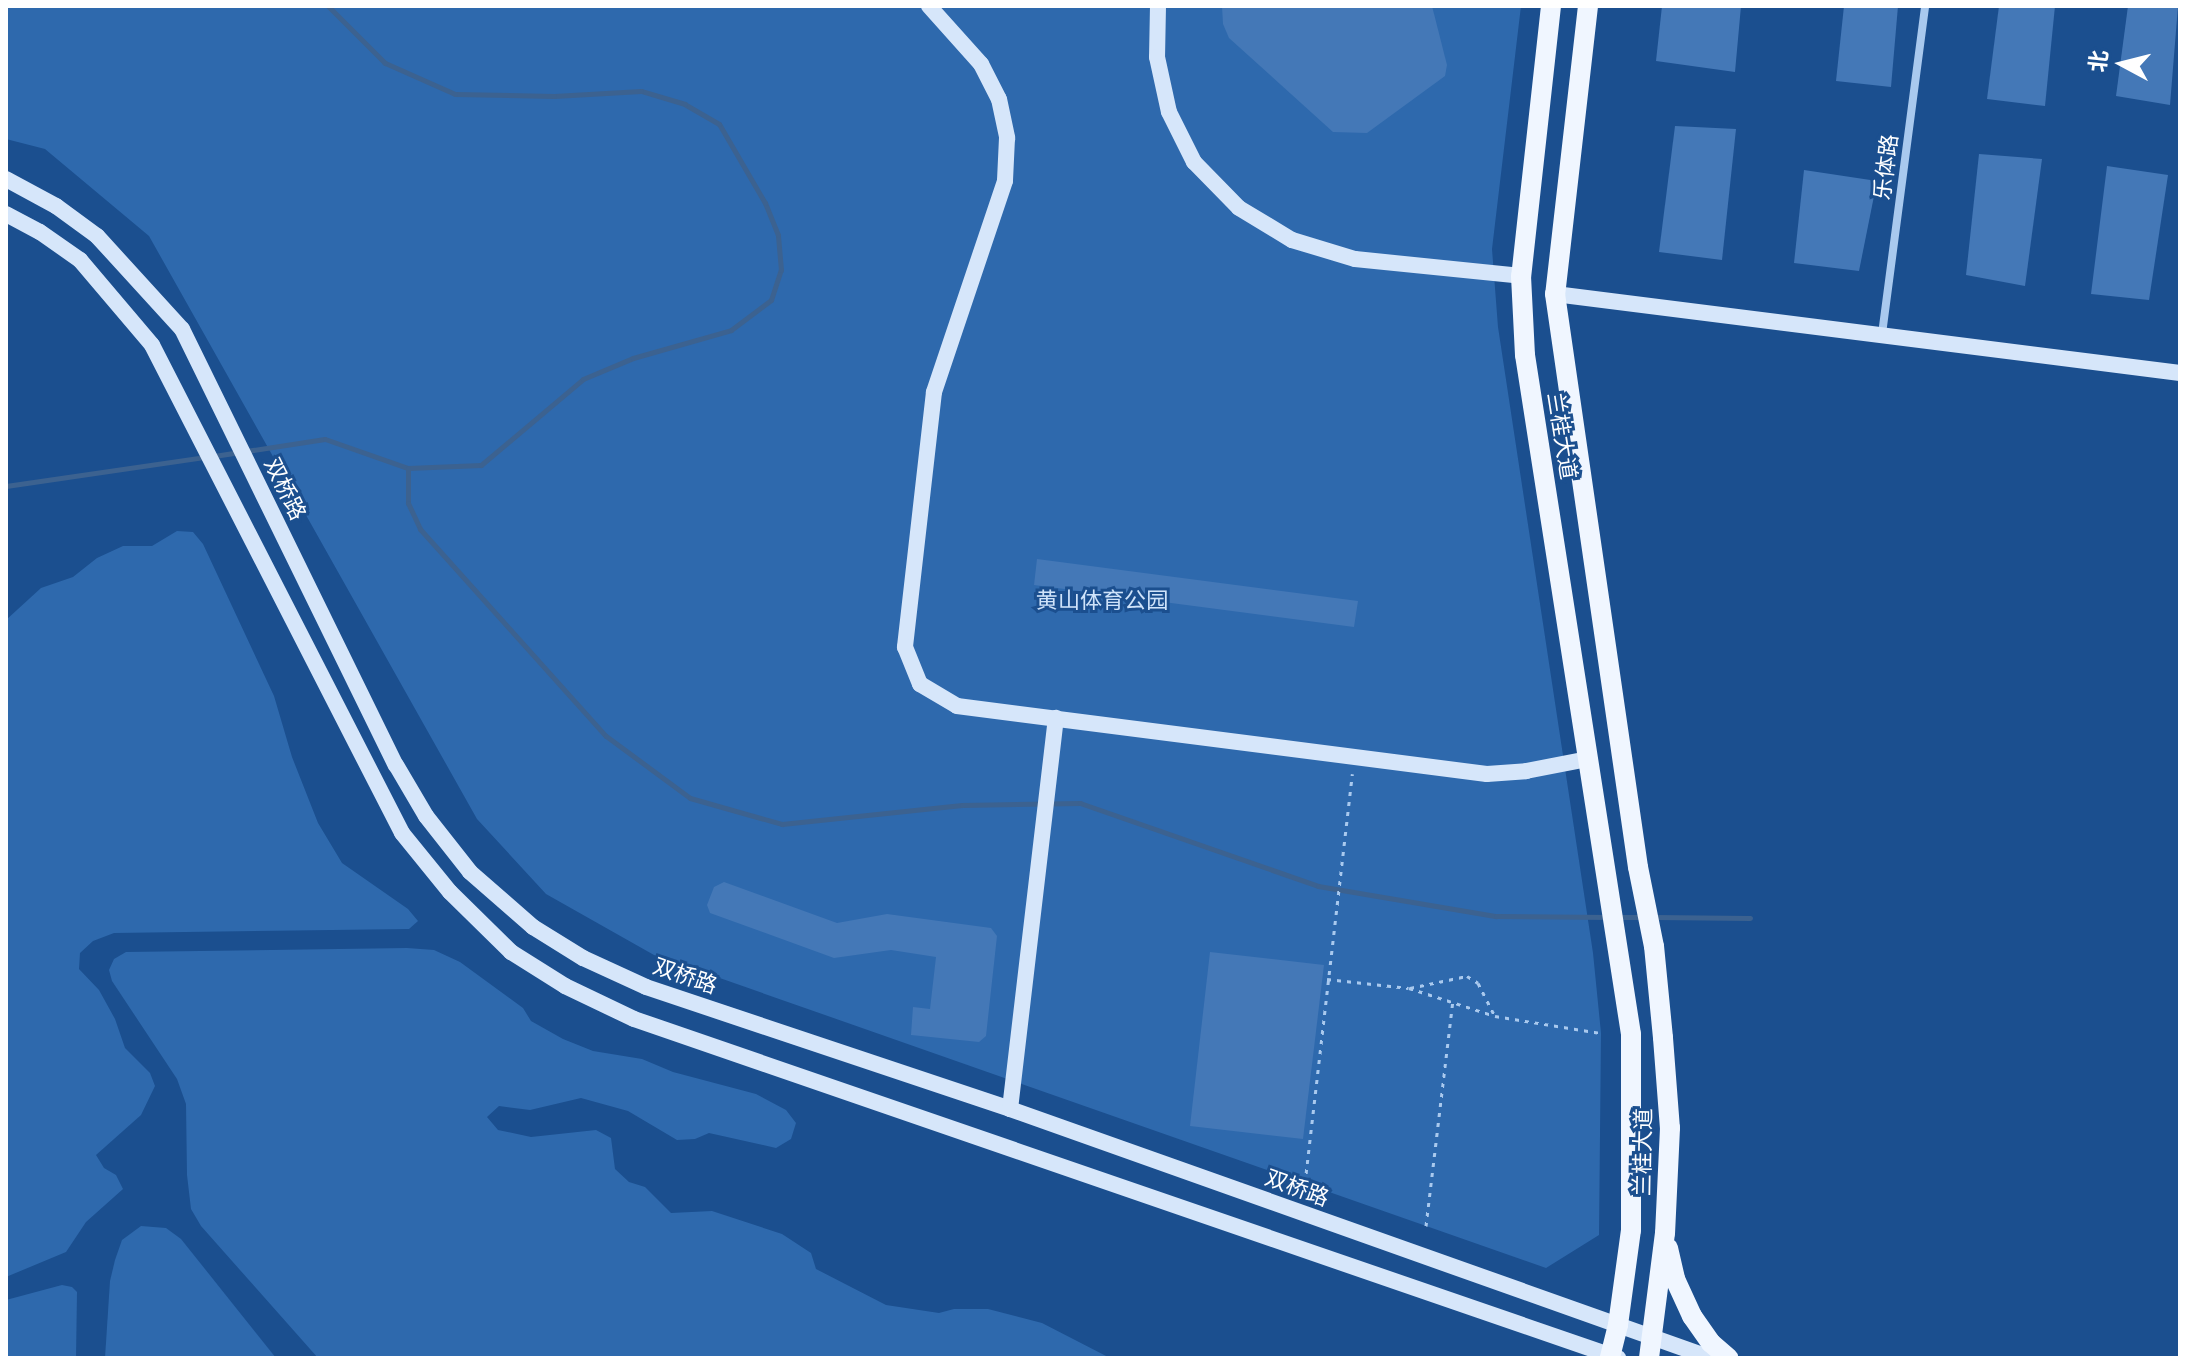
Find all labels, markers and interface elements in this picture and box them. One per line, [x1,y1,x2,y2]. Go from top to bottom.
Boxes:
north arrow [2082,24,2162,104]
text: 北 [2084,49,2112,74]
street label: 乐体路 [1869,133,1903,201]
street label: 兰桂大道 [1542,390,1582,482]
street label: 双桥路 [259,454,311,524]
park label: 黄山体育公园 [1036,588,1168,614]
street label: 双桥路 [650,953,720,999]
street label: 兰桂大道 [1629,1108,1657,1196]
street label: 双桥路 [1261,1164,1333,1212]

